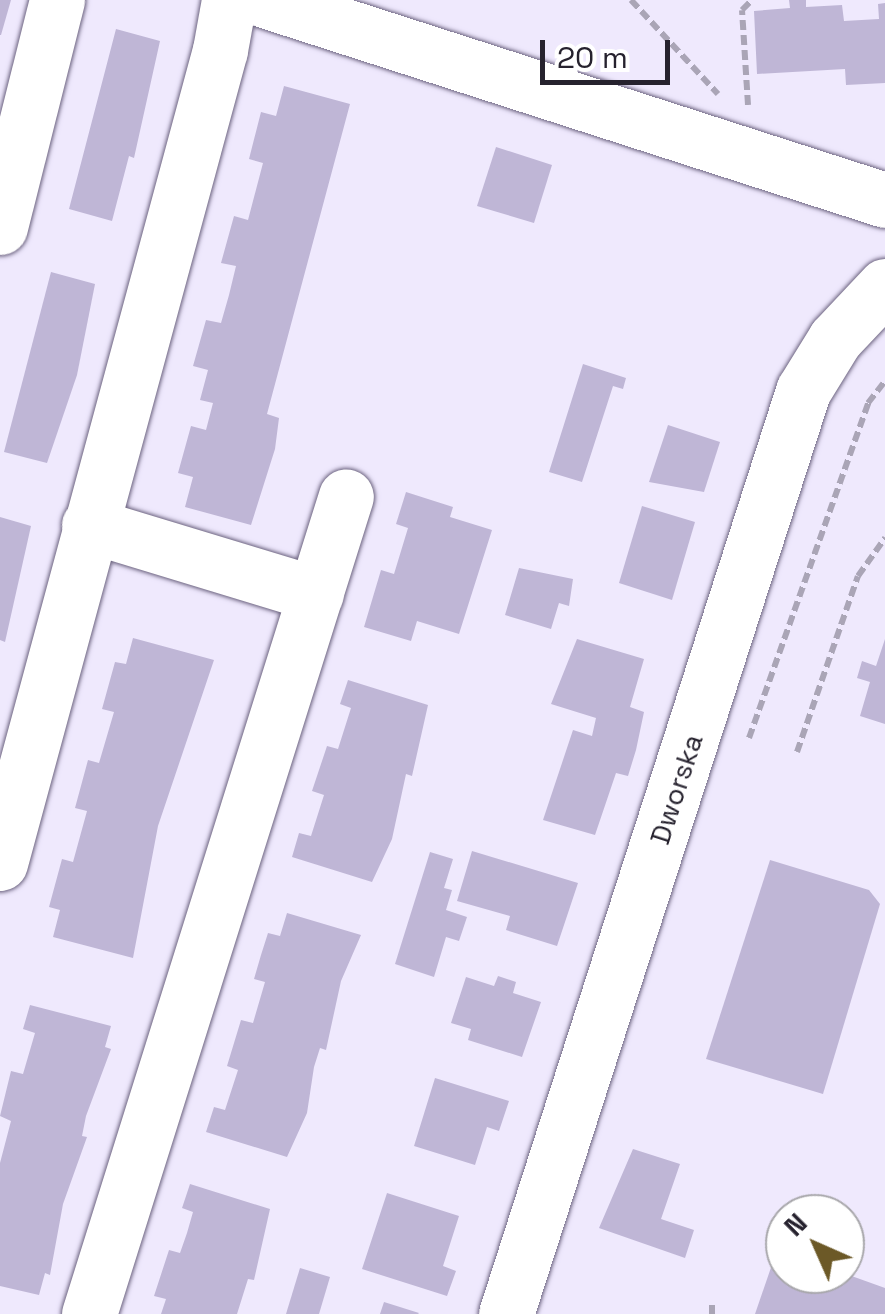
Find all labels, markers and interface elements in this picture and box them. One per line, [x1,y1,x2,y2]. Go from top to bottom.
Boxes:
scale bar [545,20,675,82]
text: 20 m [557,38,628,77]
street label: Dworska [642,730,710,848]
north arrow [765,1194,865,1294]
text: N [776,1205,815,1244]

